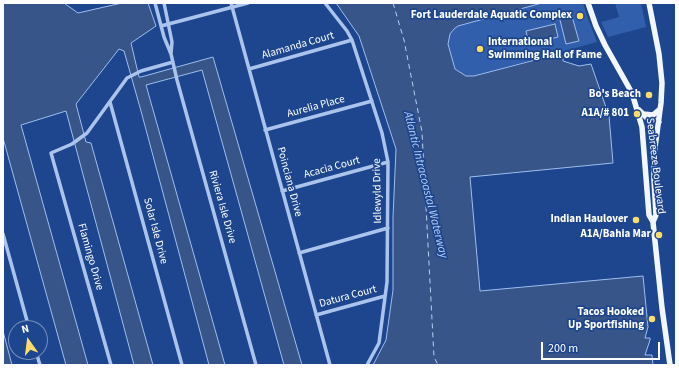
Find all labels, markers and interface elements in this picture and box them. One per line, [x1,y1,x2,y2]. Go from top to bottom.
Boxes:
place label: Fort Lauderdale Aquatic Complex [411,9,572,23]
marker: Fort Lauderdale Aquatic Complex [575,11,585,21]
street label: Alamanda Court [260,29,336,63]
place label: International Swimming Hall of Fame [488,36,602,62]
marker: International Swimming Hall of Fame [475,44,485,54]
place label: Bo's Beach [589,88,641,102]
marker: Bo's Beach [644,90,654,100]
street label: Aurelia Place [286,93,346,121]
place label: A1A/# 801 [581,107,629,121]
marker: A1A/# 801 [632,109,642,119]
water label: Atlantic Intracoastal Waterway [400,110,450,260]
street label: Seabreeze Boulevard [643,117,667,215]
street label: Poinciana Drive [273,146,305,218]
street label: Acacia Court [302,154,362,182]
street label: Idlewyld Drive [371,158,385,224]
street label: Riviera Isle Drive [205,169,239,245]
street label: Solar Isle Drive [140,196,170,266]
place label: Indian Haulover [550,213,628,227]
marker: Indian Haulover [631,215,641,225]
street label: Flamingo Drive [74,222,106,292]
place label: A1A/Bahia Mar [581,228,651,242]
marker: A1A/Bahia Mar [654,230,664,240]
street label: Datura Court [318,283,378,311]
place label: Tacos Hooked Up Sportfishing [568,306,644,332]
marker: Tacos Hooked Up Sportfishing [647,314,657,324]
north arrow [8,320,48,360]
text: N [20,321,31,337]
scale bar [543,334,662,360]
text: 200 m [548,340,578,357]

